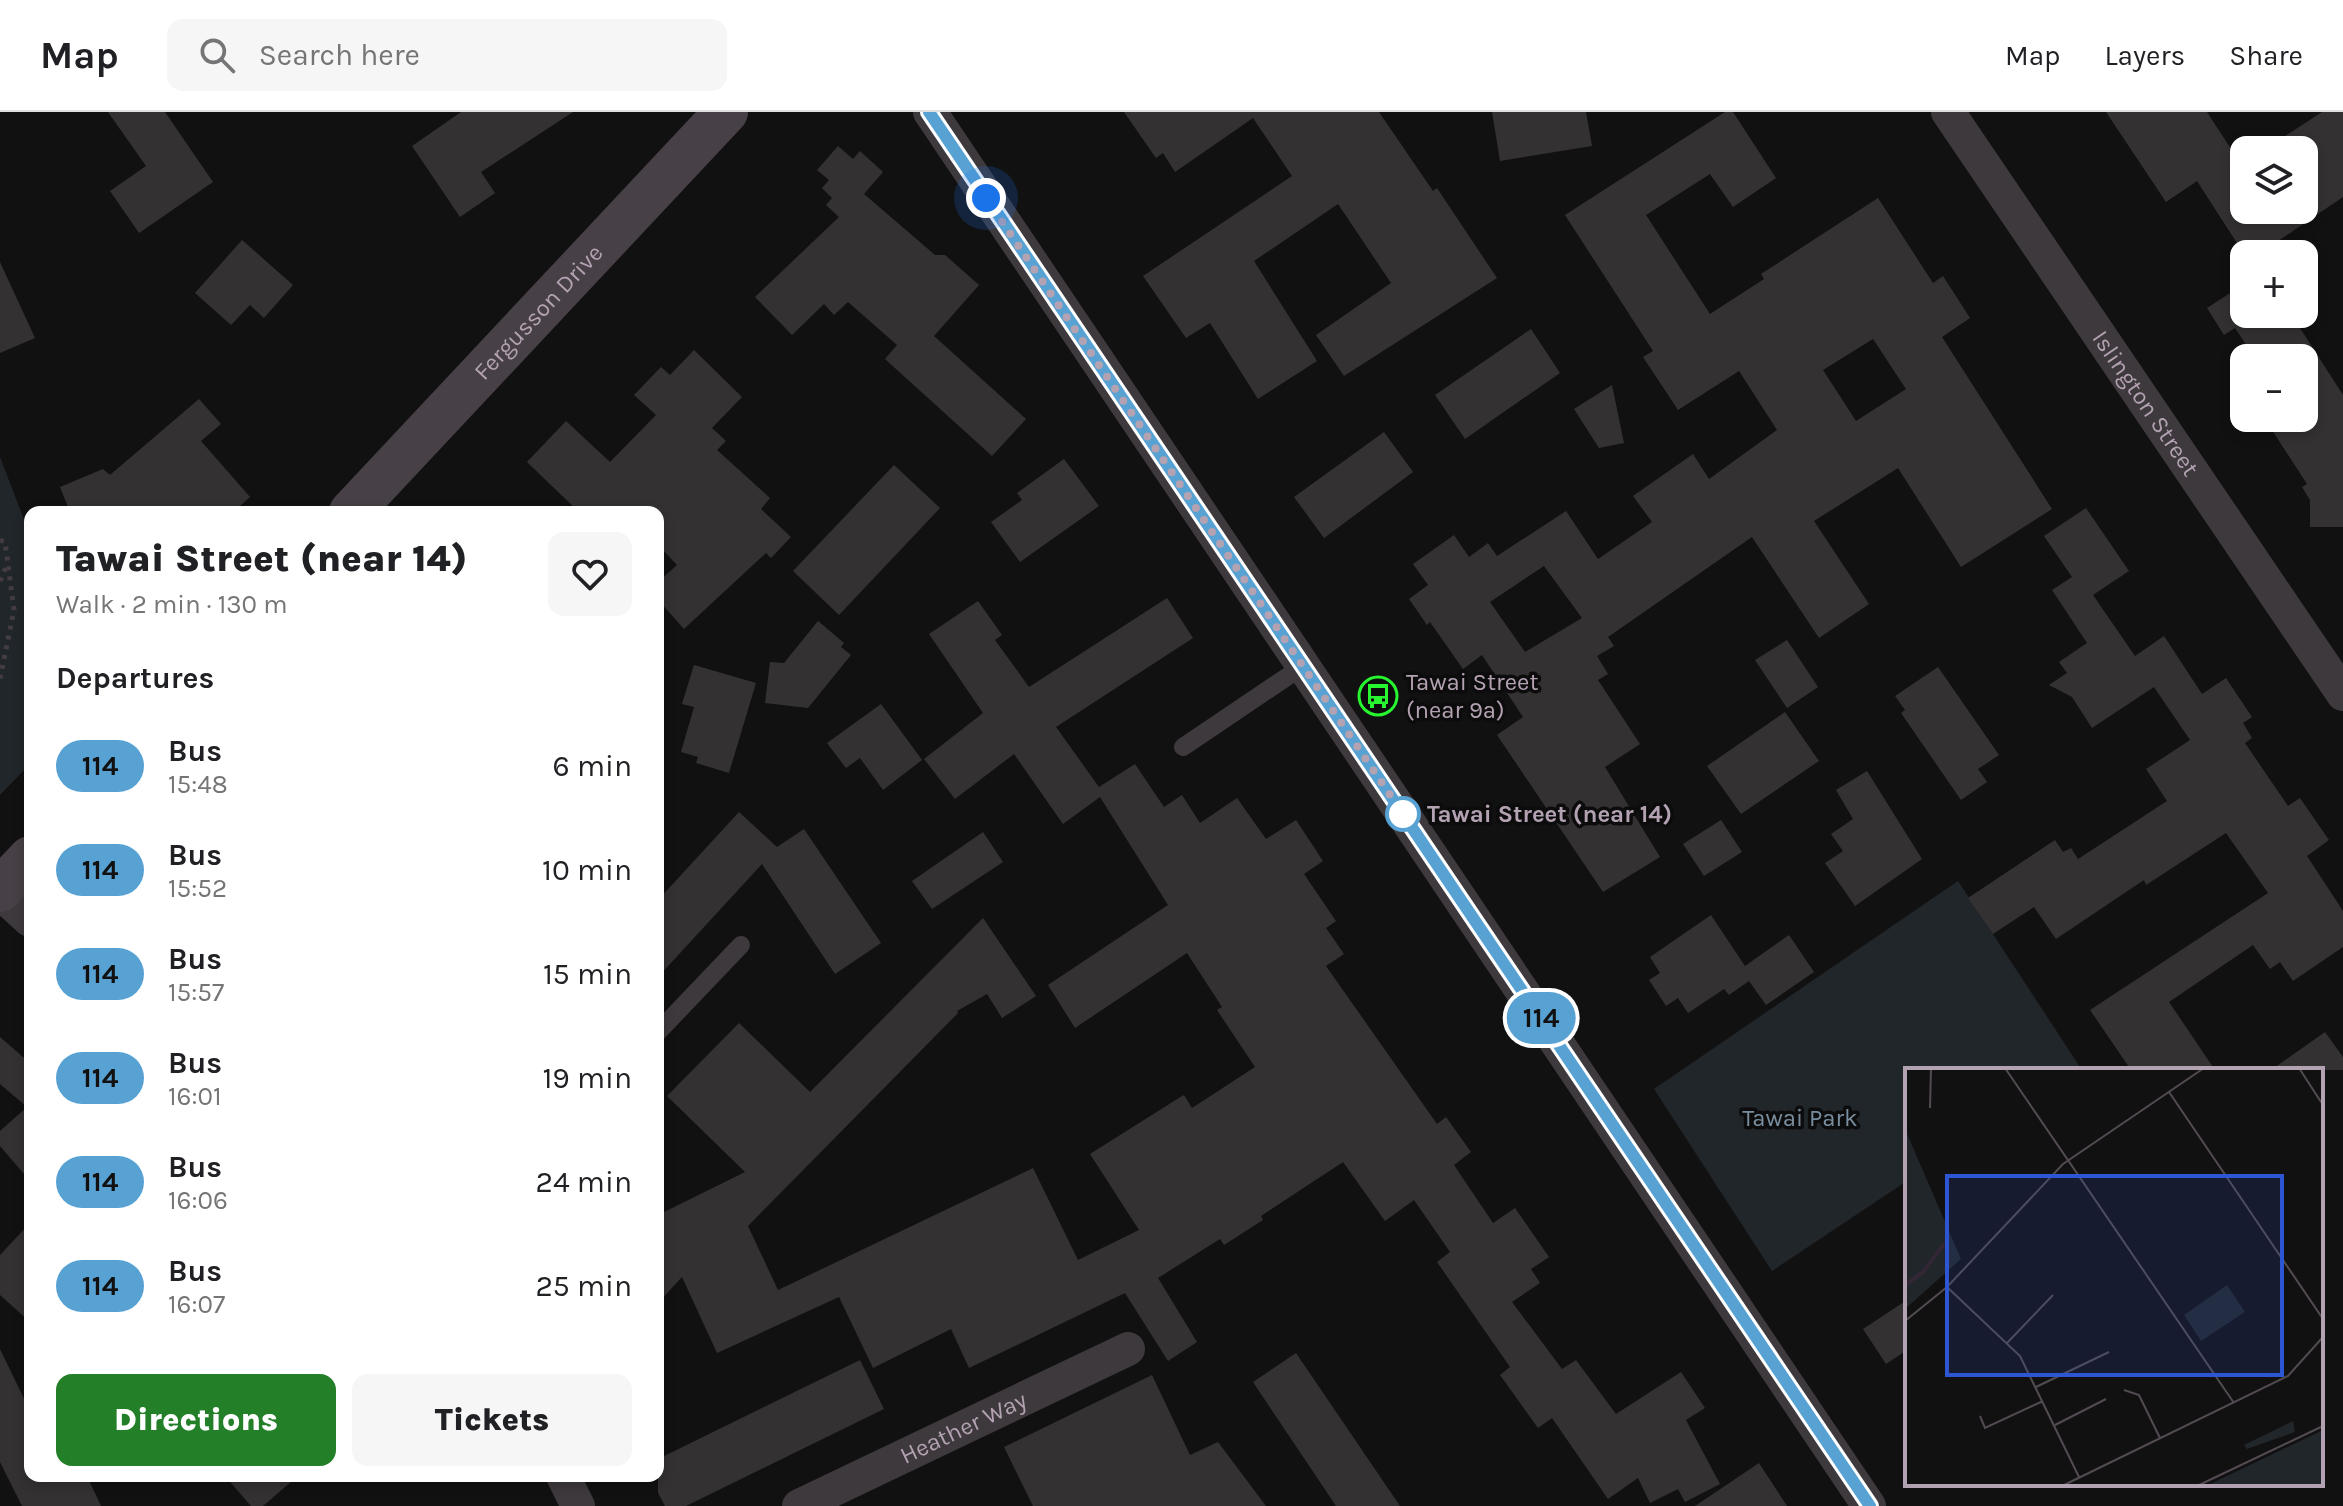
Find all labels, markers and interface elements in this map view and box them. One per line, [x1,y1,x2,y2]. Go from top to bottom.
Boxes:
search box [167,19,727,91]
text: Map [40,33,119,78]
icon: search [195,33,239,77]
text: Search here [259,37,420,73]
text: Map [2005,39,2060,72]
text: Layers [2104,39,2185,72]
text: Share [2229,39,2303,72]
map controls [2230,136,2318,432]
button: layers [2230,136,2318,224]
your location [966,178,1006,218]
street label: Fergusson Drive [468,239,609,386]
button: + [2230,240,2318,328]
street label: Islington Street [2086,325,2205,481]
button: − [2230,344,2318,432]
button: heart [548,532,632,616]
text: Tawai Street (near 14) [56,536,468,581]
text: Walk · 2 min · 130 m [56,589,288,620]
text: Departures [56,660,214,696]
place label: Tawai Street (near 9a) [1406,668,1538,724]
bus stop icon: Tawai Street (near 9a) [1357,675,1399,717]
text: Bus [168,733,222,769]
text: 6 min [553,748,632,784]
text: 114 [82,749,118,782]
text: 15:48 [168,769,228,800]
marker: Tawai Street (near 14) [1386,797,1420,831]
place label: Tawai Street (near 14) [1427,800,1672,828]
text: Bus [168,837,222,873]
text: 10 min [542,852,632,888]
text: 114 [82,853,118,886]
text: 15:52 [168,873,227,904]
text: Bus [168,941,222,977]
text: 15 min [543,956,632,992]
text: 114 [82,957,118,990]
text: 15:57 [168,977,224,1008]
line badge: 114 [1495,992,1587,1044]
text: 114 [1523,1001,1559,1034]
text: Bus [168,1045,222,1081]
text: 19 min [542,1060,632,1096]
text: 114 [82,1061,118,1094]
inset map [1905,1068,2323,1486]
text: 16:01 [168,1081,222,1112]
park label: Tawai Park [1742,1104,1858,1132]
text: Bus [168,1149,222,1185]
text: 24 min [536,1164,632,1200]
text: 114 [82,1165,118,1198]
text: 16:06 [168,1185,228,1216]
text: Bus [168,1253,222,1289]
text: 25 min [535,1268,632,1304]
text: 114 [82,1269,118,1302]
text: 16:07 [168,1289,225,1320]
button: Directions [56,1374,336,1466]
button: Tickets [352,1374,632,1466]
street label: Heather Way [895,1385,1031,1470]

